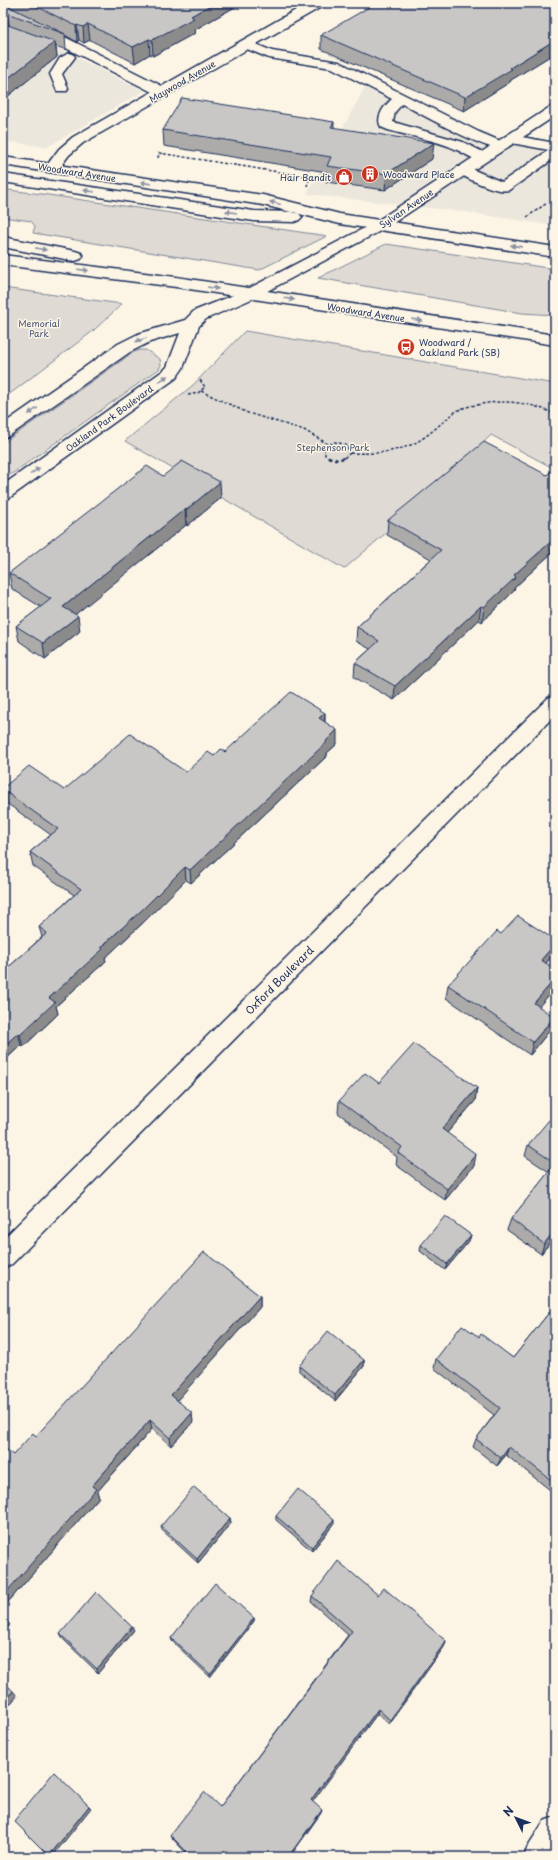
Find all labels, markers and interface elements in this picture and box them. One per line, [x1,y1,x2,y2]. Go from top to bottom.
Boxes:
street label: Maywood Avenue [146,56,218,106]
street label: Woodward Avenue [37,159,117,185]
building icon: Woodward Place [360,164,380,184]
shop icon: Hair Bandit [334,167,354,187]
place label: Woodward Place [383,167,455,181]
place label: Hair Bandit [280,170,331,184]
one-way arrow [140,180,152,186]
street label: Sylvan Avenue [376,185,436,231]
one-way arrow [82,188,95,194]
one-way arrow [268,200,280,206]
one-way arrow [225,209,237,215]
one-way arrow [510,243,522,249]
one-way arrow [35,247,47,253]
one-way arrow [77,267,89,273]
one-way arrow [207,285,219,291]
one-way arrow [283,296,295,302]
street label: Woodward Avenue [326,299,406,325]
park label: Memorial Park [18,316,60,340]
one-way arrow [411,317,423,323]
place label: Woodward / Oakland Park (SB) [419,335,500,359]
one-way arrow [134,337,146,343]
bus stop icon: Woodward / Oakland Park (SB) [396,337,416,357]
one-way arrow [158,375,168,383]
street label: Oakland Park Boulevard [62,381,156,455]
one-way arrow [27,407,38,415]
park label: Stephenson Park [296,440,370,454]
one-way arrow [29,467,40,475]
street label: Oxford Boulevard [241,942,317,1018]
north arrow [496,1798,536,1838]
text: N [499,1802,518,1820]

